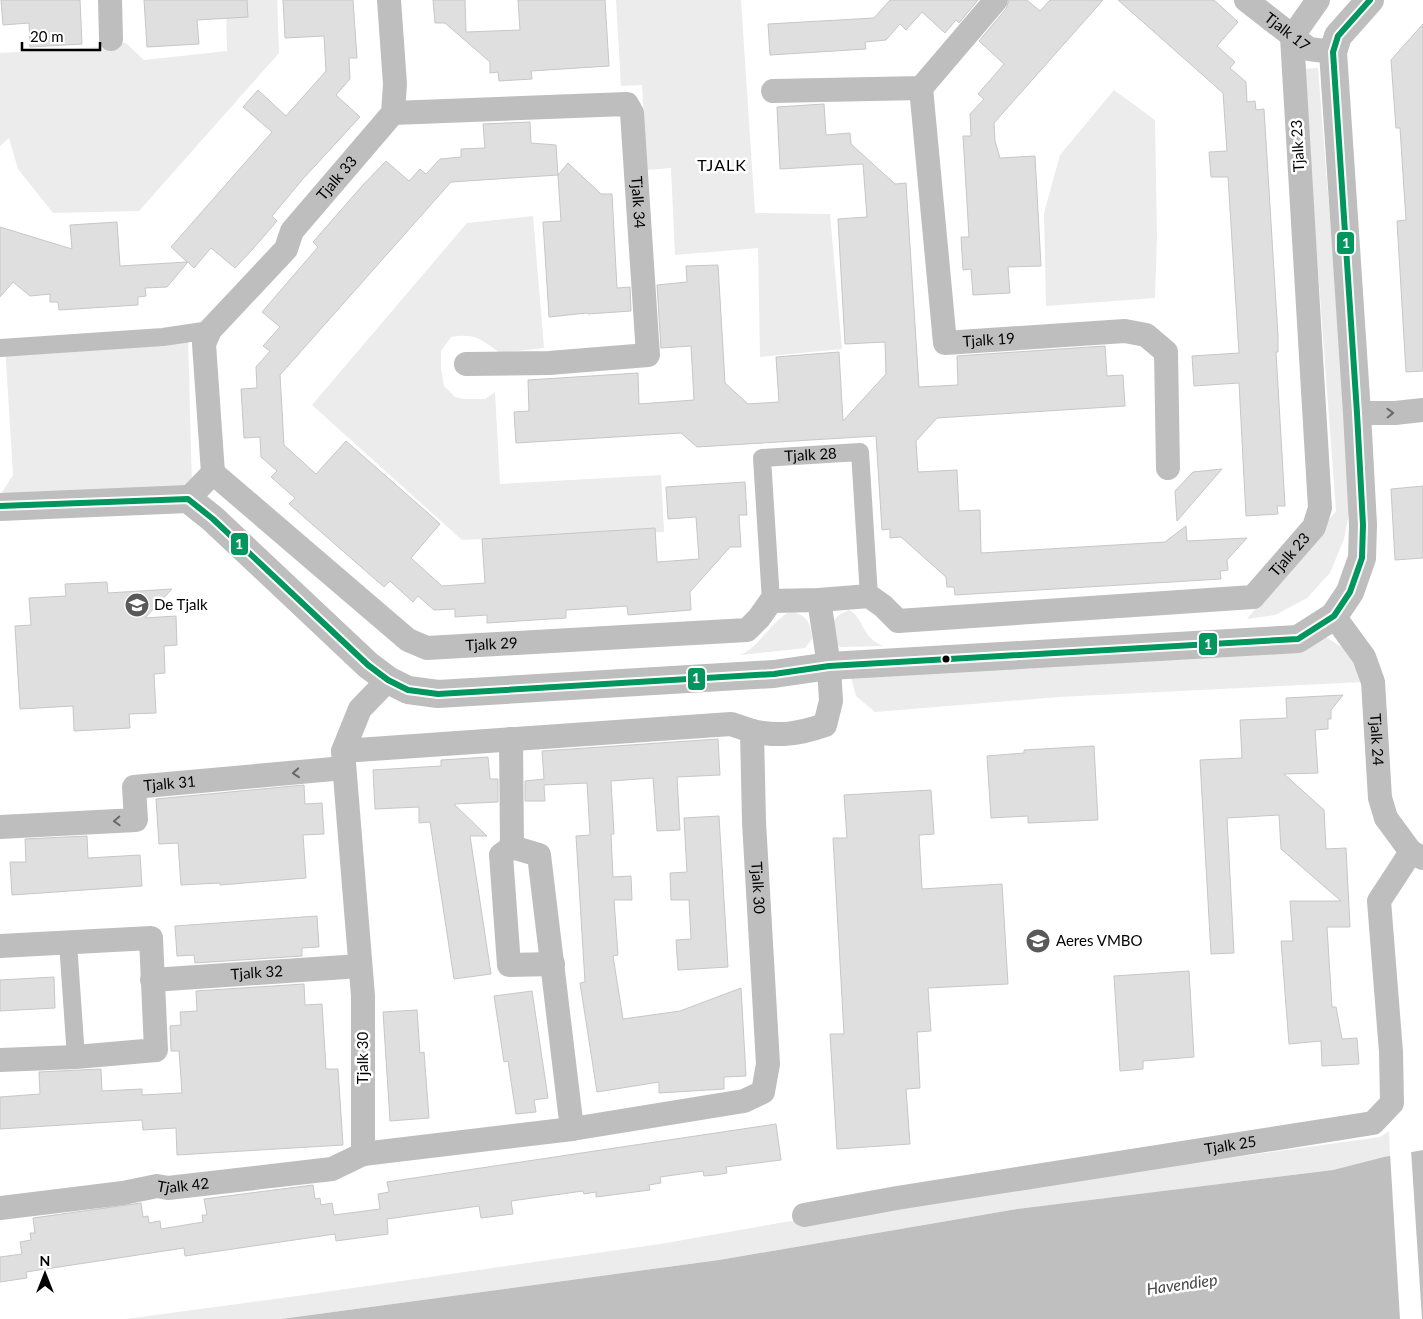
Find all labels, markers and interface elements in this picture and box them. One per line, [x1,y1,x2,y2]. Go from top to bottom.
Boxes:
street label: Tjalk 17 [1261,8,1314,54]
scale bar [22,20,100,52]
text: 20 m [30,27,64,45]
street label: Tjalk 23 [1287,119,1307,173]
street label: Tjalk 33 [312,152,360,203]
district label: TJALK [697,155,747,174]
street label: Tjalk 34 [628,176,650,229]
line badge: 1 [1336,231,1355,255]
text: 1 [1342,234,1350,251]
street label: Tjalk 19 [962,328,1015,350]
one-way arrow [1387,408,1395,418]
street label: Tjalk 28 [784,443,837,465]
street label: Tjalk 23 [1265,529,1313,580]
line badge: 1 [230,532,249,556]
text: 1 [235,535,243,552]
school or university icon: De Tjalk [124,592,150,618]
place label: De Tjalk [154,595,208,613]
line badge: 1 [1198,632,1218,656]
street label: Tjalk 29 [465,633,518,654]
text: 1 [1204,635,1212,652]
unlabelled marker [941,654,951,664]
line badge: 1 [687,667,706,691]
text: 1 [692,669,700,686]
street label: Tjalk 24 [1367,713,1388,766]
one-way arrow [291,767,299,778]
street label: Tjalk 31 [143,771,196,794]
one-way arrow [112,816,120,826]
street label: Tjalk 30 [748,861,769,915]
school or university icon: Aeres VMBO [1025,928,1051,954]
place label: Aeres VMBO [1056,931,1143,949]
street label: Tjalk 32 [230,961,283,983]
street label: Tjalk 30 [353,1032,371,1084]
street label: Tjalk 25 [1203,1132,1257,1157]
street label: Tjalk 42 [156,1173,210,1196]
north arrow [20,1249,70,1299]
text: N [40,1252,50,1269]
water label: Havendiep [1145,1269,1218,1298]

